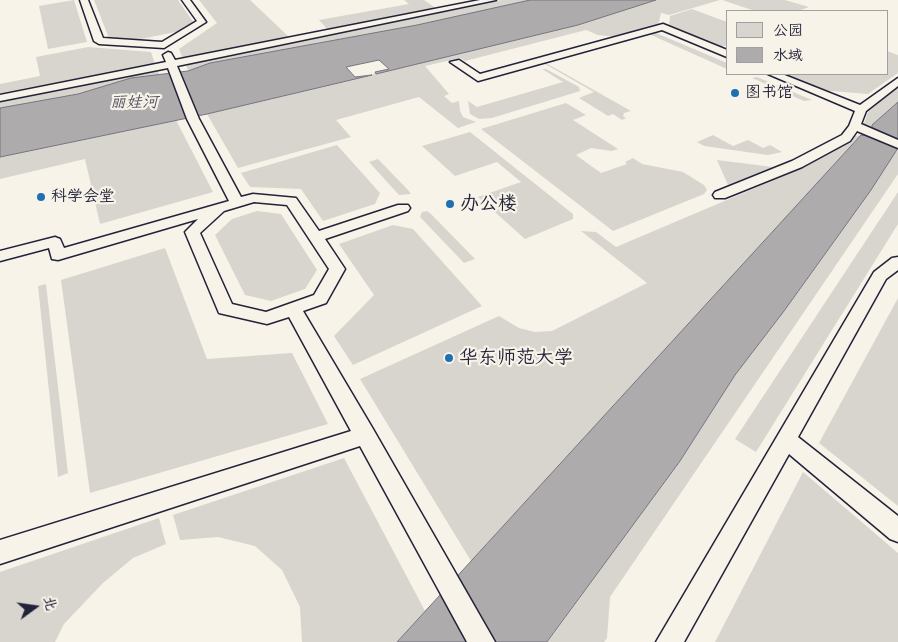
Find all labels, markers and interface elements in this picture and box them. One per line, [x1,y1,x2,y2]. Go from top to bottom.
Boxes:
legend [726,10,888,75]
text: 公园 [773,21,803,39]
text: 水域 [773,46,803,64]
place label: 图书馆 [745,83,793,103]
marker: 图书馆 [729,87,741,99]
water label: 丽娃河 [110,93,158,113]
place label: 科学会堂 [51,187,115,207]
marker: 科学会堂 [35,191,47,203]
place label: 办公楼 [460,193,517,215]
marker: 办公楼 [444,198,456,210]
place label: 华东师范大学 [459,347,573,369]
marker: 华东师范大学 [443,352,455,364]
north arrow [10,582,60,632]
text: 北 [40,594,60,612]

